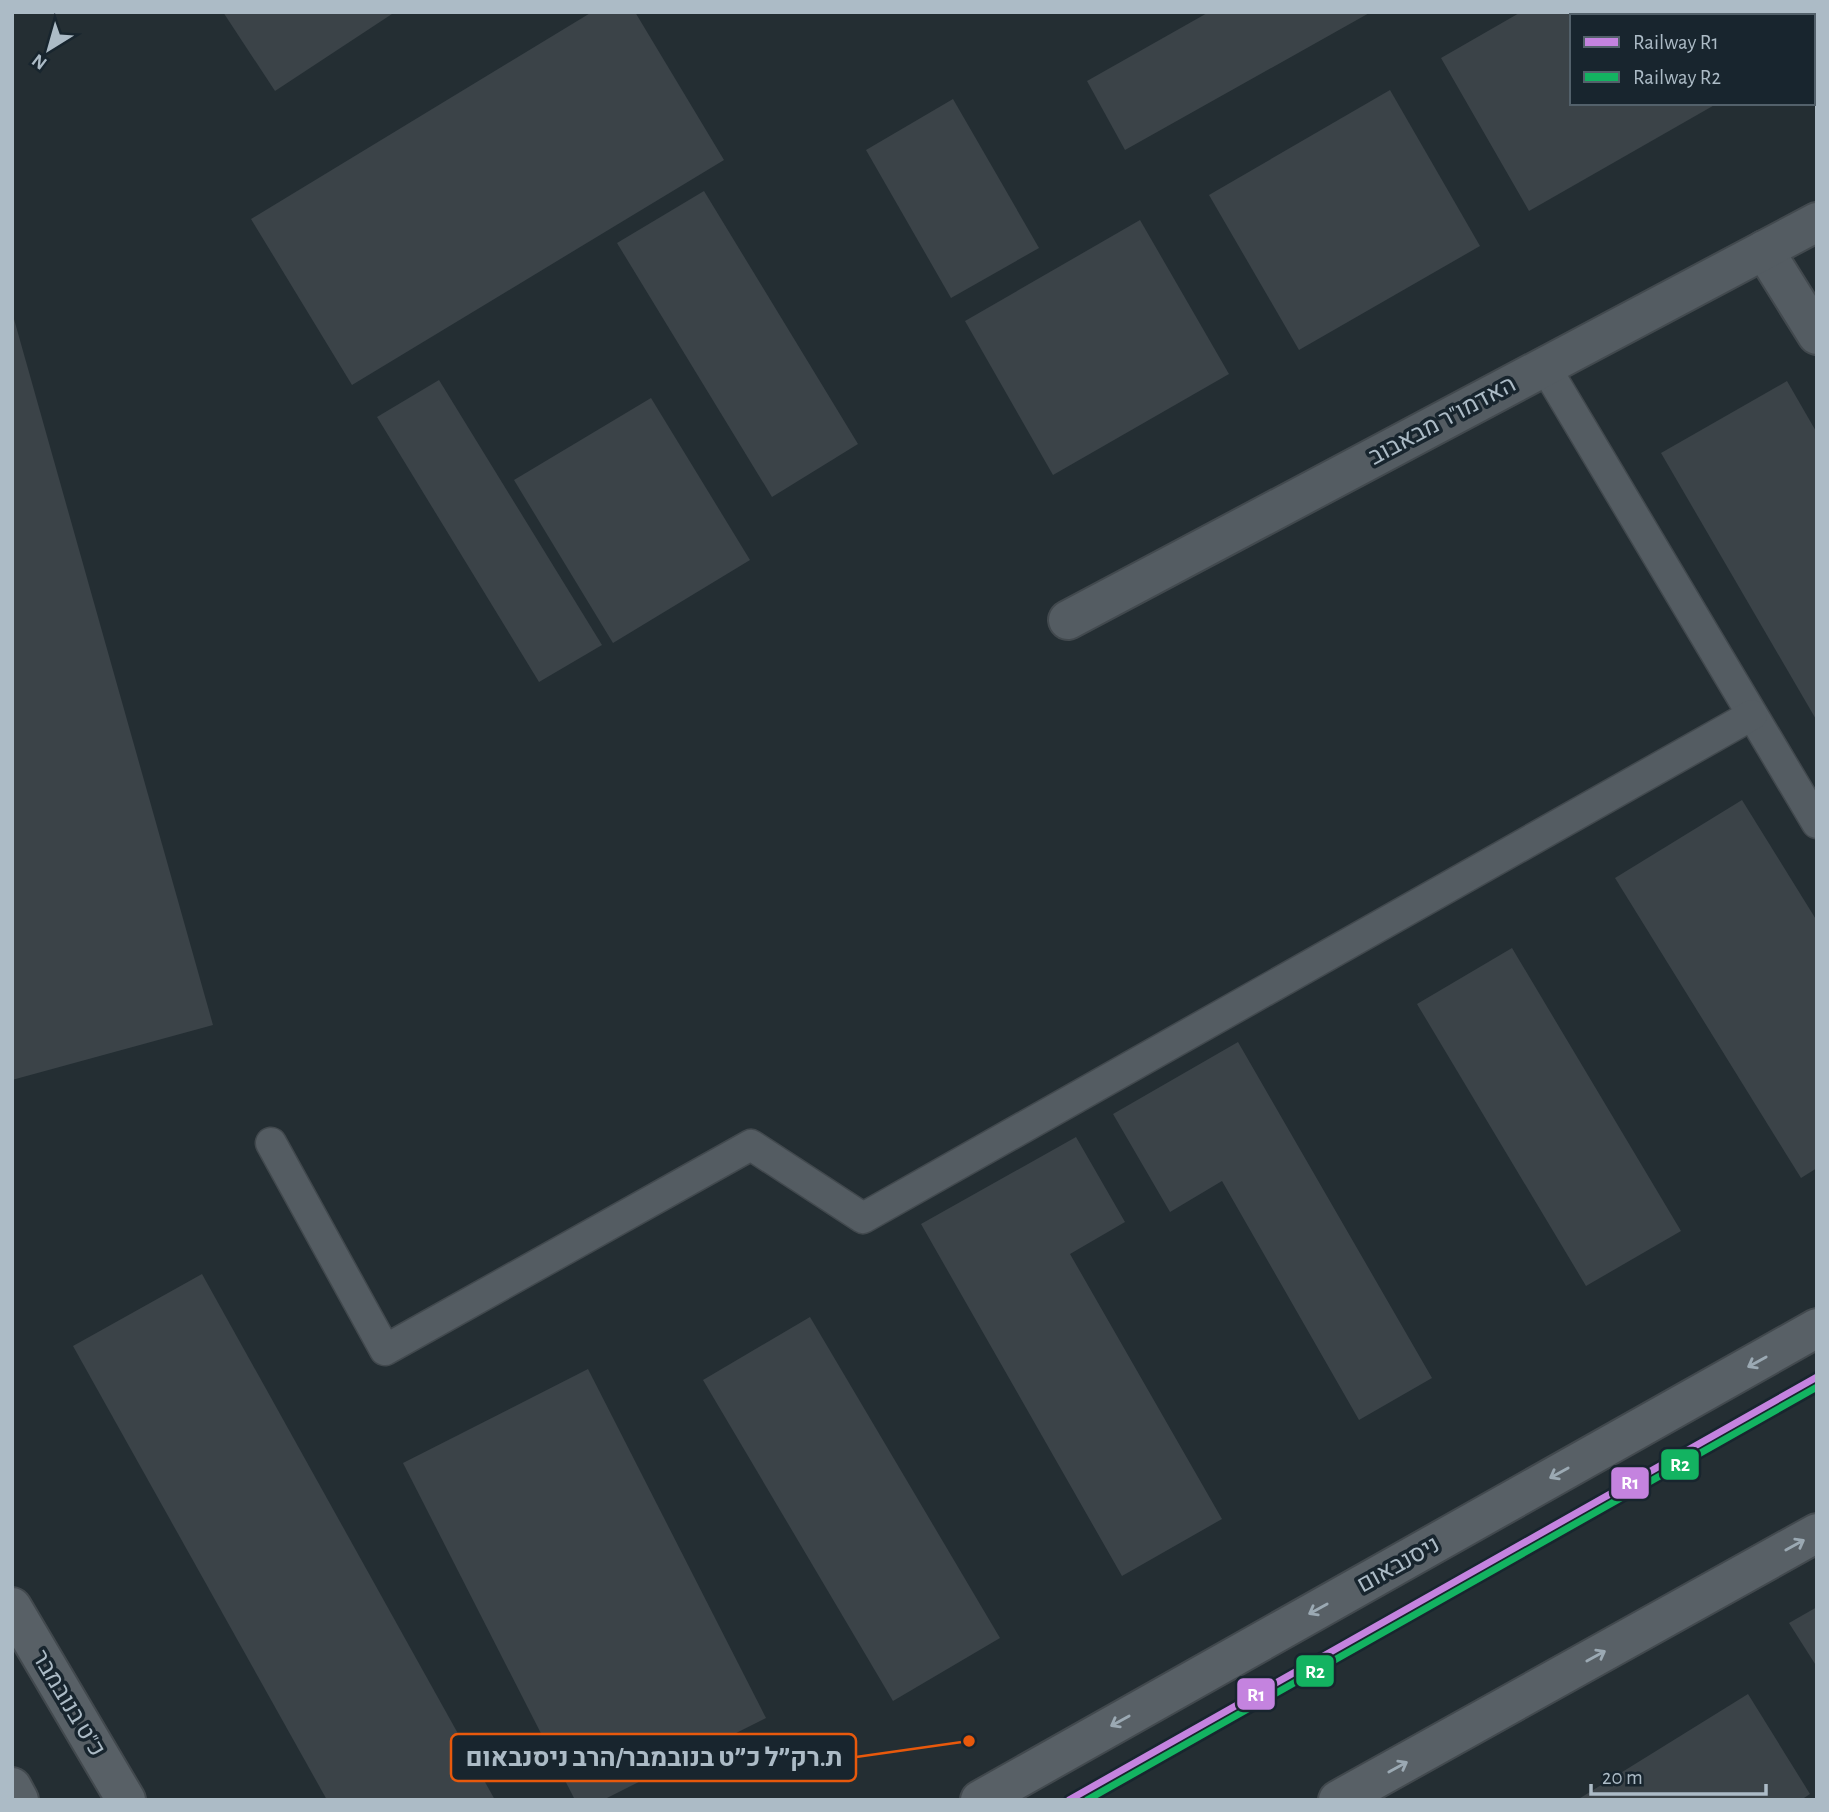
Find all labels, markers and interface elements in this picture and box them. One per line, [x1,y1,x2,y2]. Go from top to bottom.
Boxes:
north arrow [14,14,84,84]
legend [1570,14,1815,105]
text: Railway R1 [1633,32,1719,53]
text: N [29,50,51,73]
text: Railway R2 [1633,67,1721,88]
street label: האדמו"ר מבאבוב [1365,372,1520,470]
one-way arrow [1748,1355,1768,1369]
line badge: R2 [1660,1448,1700,1481]
text: R2 [1670,1456,1690,1475]
line badge: R1 [1610,1466,1650,1500]
one-way arrow [1549,1467,1570,1480]
text: R1 [1621,1474,1639,1493]
street label: ניסנבאום [1353,1532,1444,1597]
one-way arrow [1785,1538,1805,1552]
one-way arrow [1309,1602,1329,1616]
street label: כ"ט בנובמבר [27,1646,109,1761]
one-way arrow [1586,1649,1606,1663]
line badge: R2 [1295,1654,1335,1688]
text: R2 [1305,1663,1325,1682]
line badge: R1 [1236,1677,1276,1711]
text: R1 [1247,1686,1265,1705]
one-way arrow [1110,1715,1131,1728]
callout: ת.רק״ל כ״ט בנובמבר/הרב ניסנבאום [451,1734,856,1781]
text: ת.רק״ל כ״ט בנובמבר/הרב ניסנבאום [465,1745,843,1771]
scale bar [1591,1752,1766,1796]
one-way arrow [1387,1760,1407,1774]
text: 20 m [1602,1767,1643,1788]

